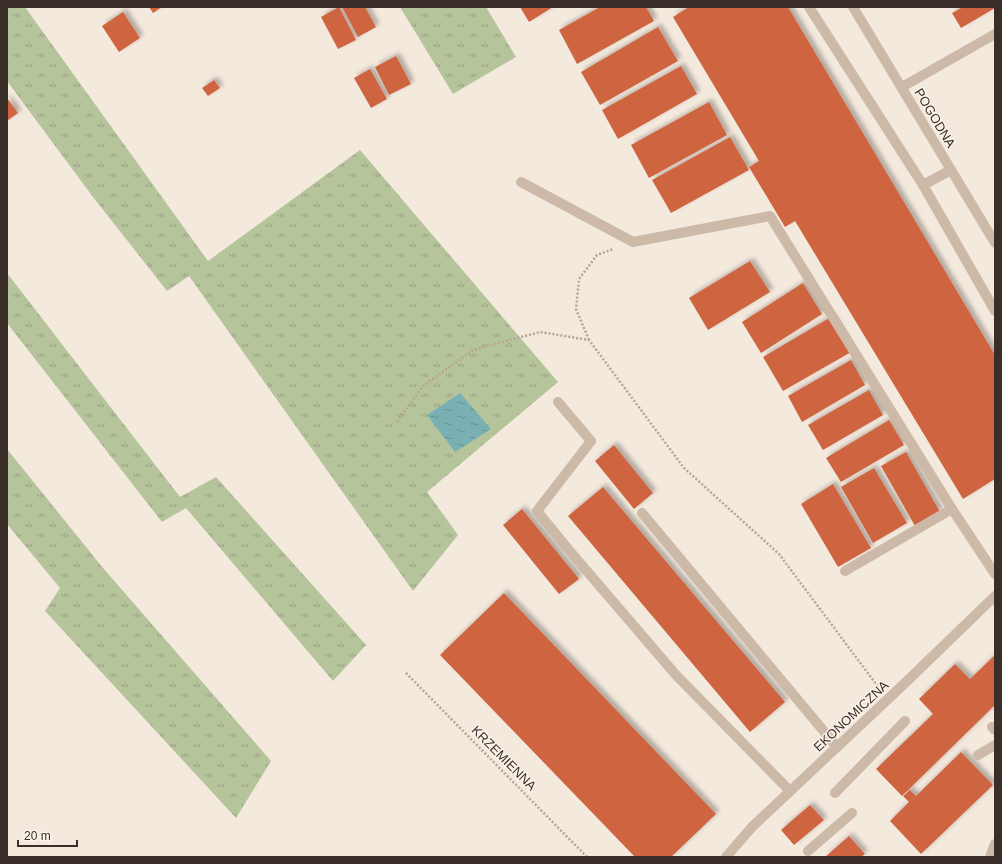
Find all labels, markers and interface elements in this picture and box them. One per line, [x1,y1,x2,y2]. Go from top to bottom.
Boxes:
street label: POGODNA [911,86,959,151]
street label: EKONOMICZNA [810,677,892,754]
street label: KRZEMIENNA [469,723,540,794]
scale bar [18,822,77,848]
text: 20 m [24,829,51,843]

